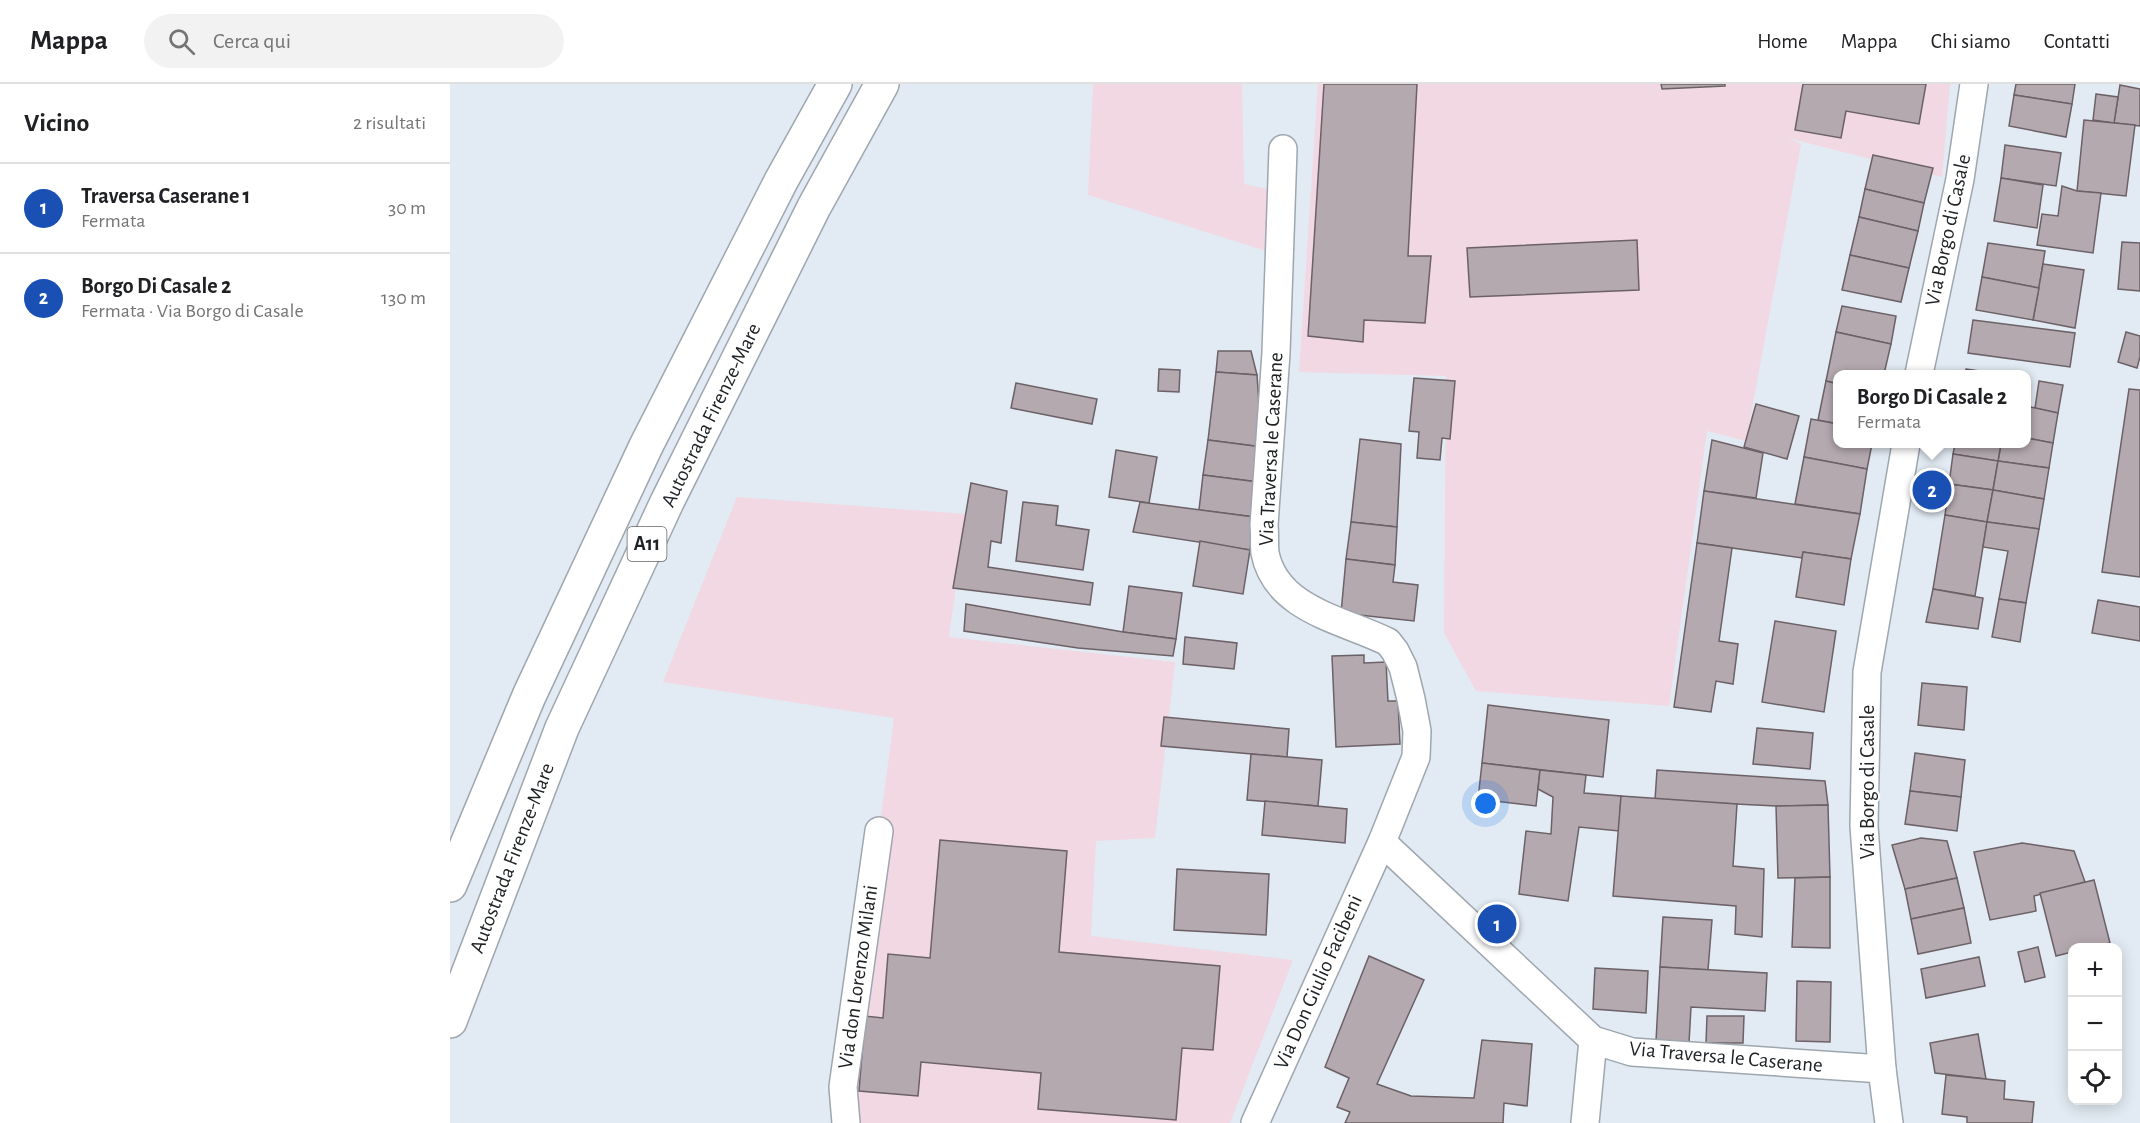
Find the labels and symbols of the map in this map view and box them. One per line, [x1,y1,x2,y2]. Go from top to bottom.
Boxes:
street label: Via Borgo di Casale [1922,152,1974,308]
street label: Autostrada Firenze-Mare [657,320,765,510]
street label: Via Traversa le Caserane [1255,352,1287,546]
pin: 2 [1912,468,1952,512]
road number: A11 [628,527,666,561]
street label: Via Borgo di Casale [1857,705,1878,859]
street label: Autostrada Firenze-Mare [466,760,558,956]
your location [1471,789,1500,818]
street label: Via don Lorenzo Milani [835,884,881,1070]
street label: Via Don Giulio Facibeni [1270,892,1366,1072]
pin: 1 [1478,902,1516,946]
street label: Via Traversa le Caserane [1628,1038,1824,1076]

